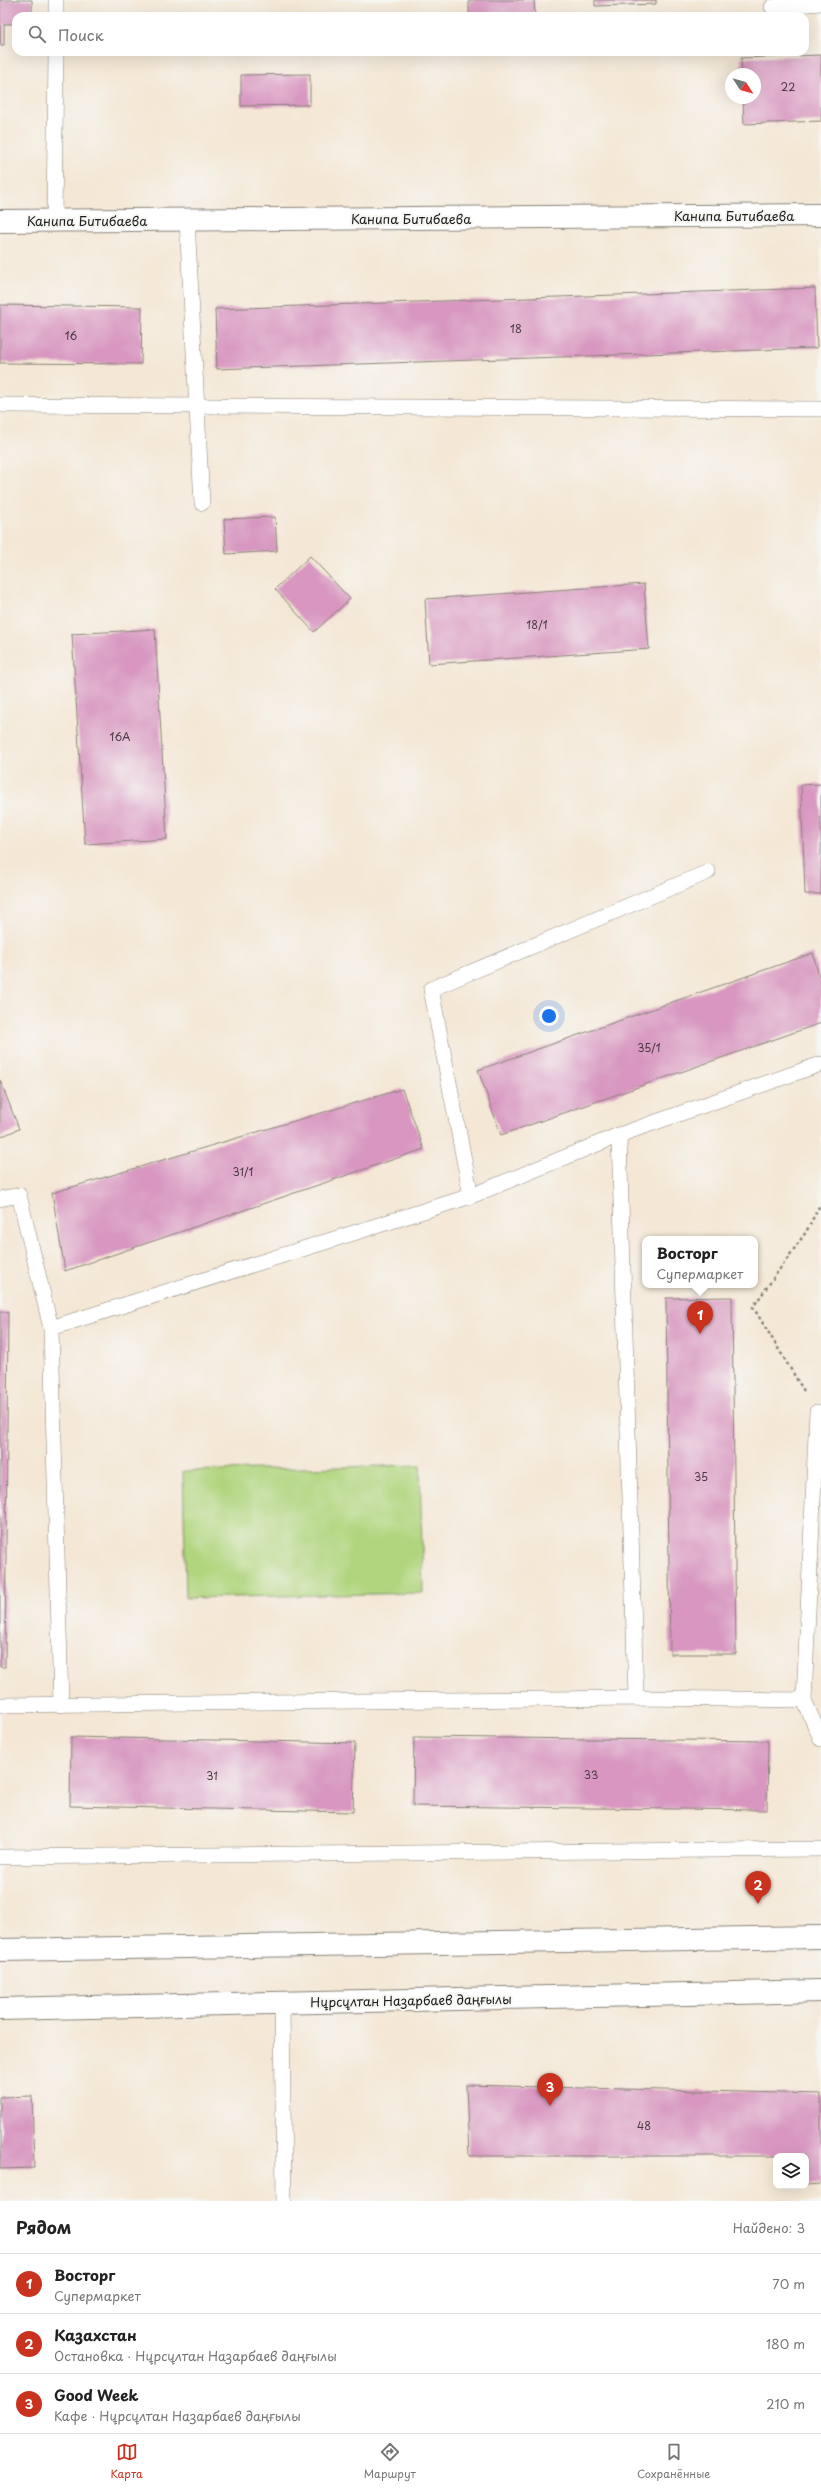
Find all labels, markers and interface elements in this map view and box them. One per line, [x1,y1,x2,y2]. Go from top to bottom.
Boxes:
search box [12,12,809,56]
icon: search [26,23,48,45]
text: Поиск [58,23,104,46]
north arrow [725,68,761,104]
house number: 22 [781,78,795,95]
street label: Канипа Битибаева [674,206,795,225]
street label: Канипа Битибаева [351,209,472,228]
street label: Канипа Битибаева [27,211,148,230]
house number: 18 [510,320,522,337]
house number: 16 [65,327,78,344]
house number: 18/1 [526,616,548,633]
house number: 16А [109,728,131,745]
your location [539,1006,559,1026]
house number: 35/1 [637,1039,661,1056]
house number: 31/1 [233,1163,254,1180]
popup [642,1236,758,1288]
text: Восторг [657,1241,718,1264]
text: Супермаркет [657,1264,743,1283]
pin: 1 [687,1301,713,1334]
house number: 35 [694,1468,708,1485]
house number: 33 [584,1766,598,1783]
house number: 31 [206,1767,218,1784]
pin: 2 [745,1871,771,1904]
street label: Нұрсұлтан Назарбаев даңғылы [310,1989,512,2011]
pin: 3 [537,2073,563,2106]
house number: 48 [637,2117,651,2134]
map controls [773,2153,809,2189]
button: layers [773,2153,809,2189]
text: Рядом [16,2214,71,2240]
text: Найдено: 3 [733,2218,805,2237]
text: Восторг [54,2263,115,2286]
text: 1 [26,2274,32,2293]
text: 70 m [772,2274,805,2293]
text: Супермаркет [54,2286,141,2305]
text: Казахстан [54,2323,137,2346]
text: 2 [24,2334,34,2353]
text: 180 m [766,2334,805,2353]
text: Остановка · Нұрсұлтан Назарбаев даңғылы [54,2346,337,2365]
text: Good Week [54,2383,139,2406]
text: 3 [25,2394,33,2413]
text: 210 m [766,2394,805,2413]
text: Кафе · Нұрсұлтан Назарбаев даңғылы [54,2406,301,2425]
tab: Карта [111,2441,143,2482]
tab: Маршрут [364,2441,416,2482]
tab: Сохранённые [637,2441,710,2482]

